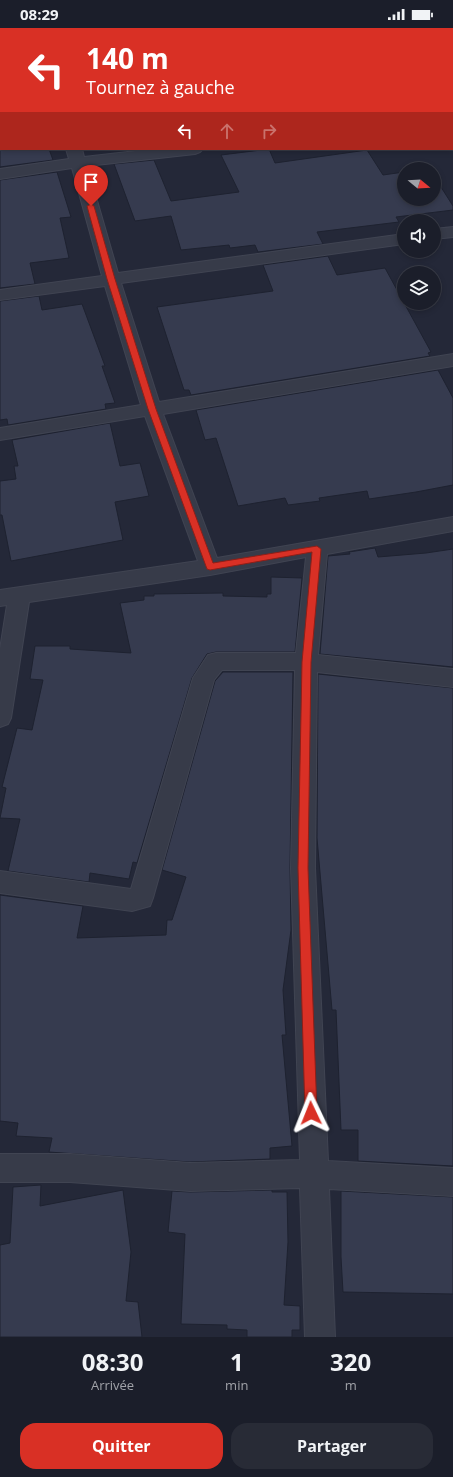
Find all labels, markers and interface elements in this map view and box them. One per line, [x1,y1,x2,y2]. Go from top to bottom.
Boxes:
text: 08:29 [20,4,59,24]
text: 140 m [86,39,169,77]
icon: left [20,44,72,96]
text: Tournez à gauche [86,75,235,99]
icon: left [174,120,196,142]
icon: ahead [216,120,238,142]
icon: right [258,120,280,142]
north arrow [397,162,441,206]
map controls [397,162,441,310]
pin [74,165,108,206]
icon: arrive [80,171,102,193]
button: sound [397,214,441,258]
button: layers [397,266,441,310]
position arrow [290,1092,332,1134]
text: 08:30 [82,1345,143,1378]
text: 1 [230,1345,244,1378]
text: 320 [330,1345,371,1378]
text: Arrivée [91,1376,134,1394]
text: min [225,1376,248,1394]
text: m [345,1376,357,1394]
button: Quitter [20,1423,223,1469]
button: Partager [231,1423,433,1469]

